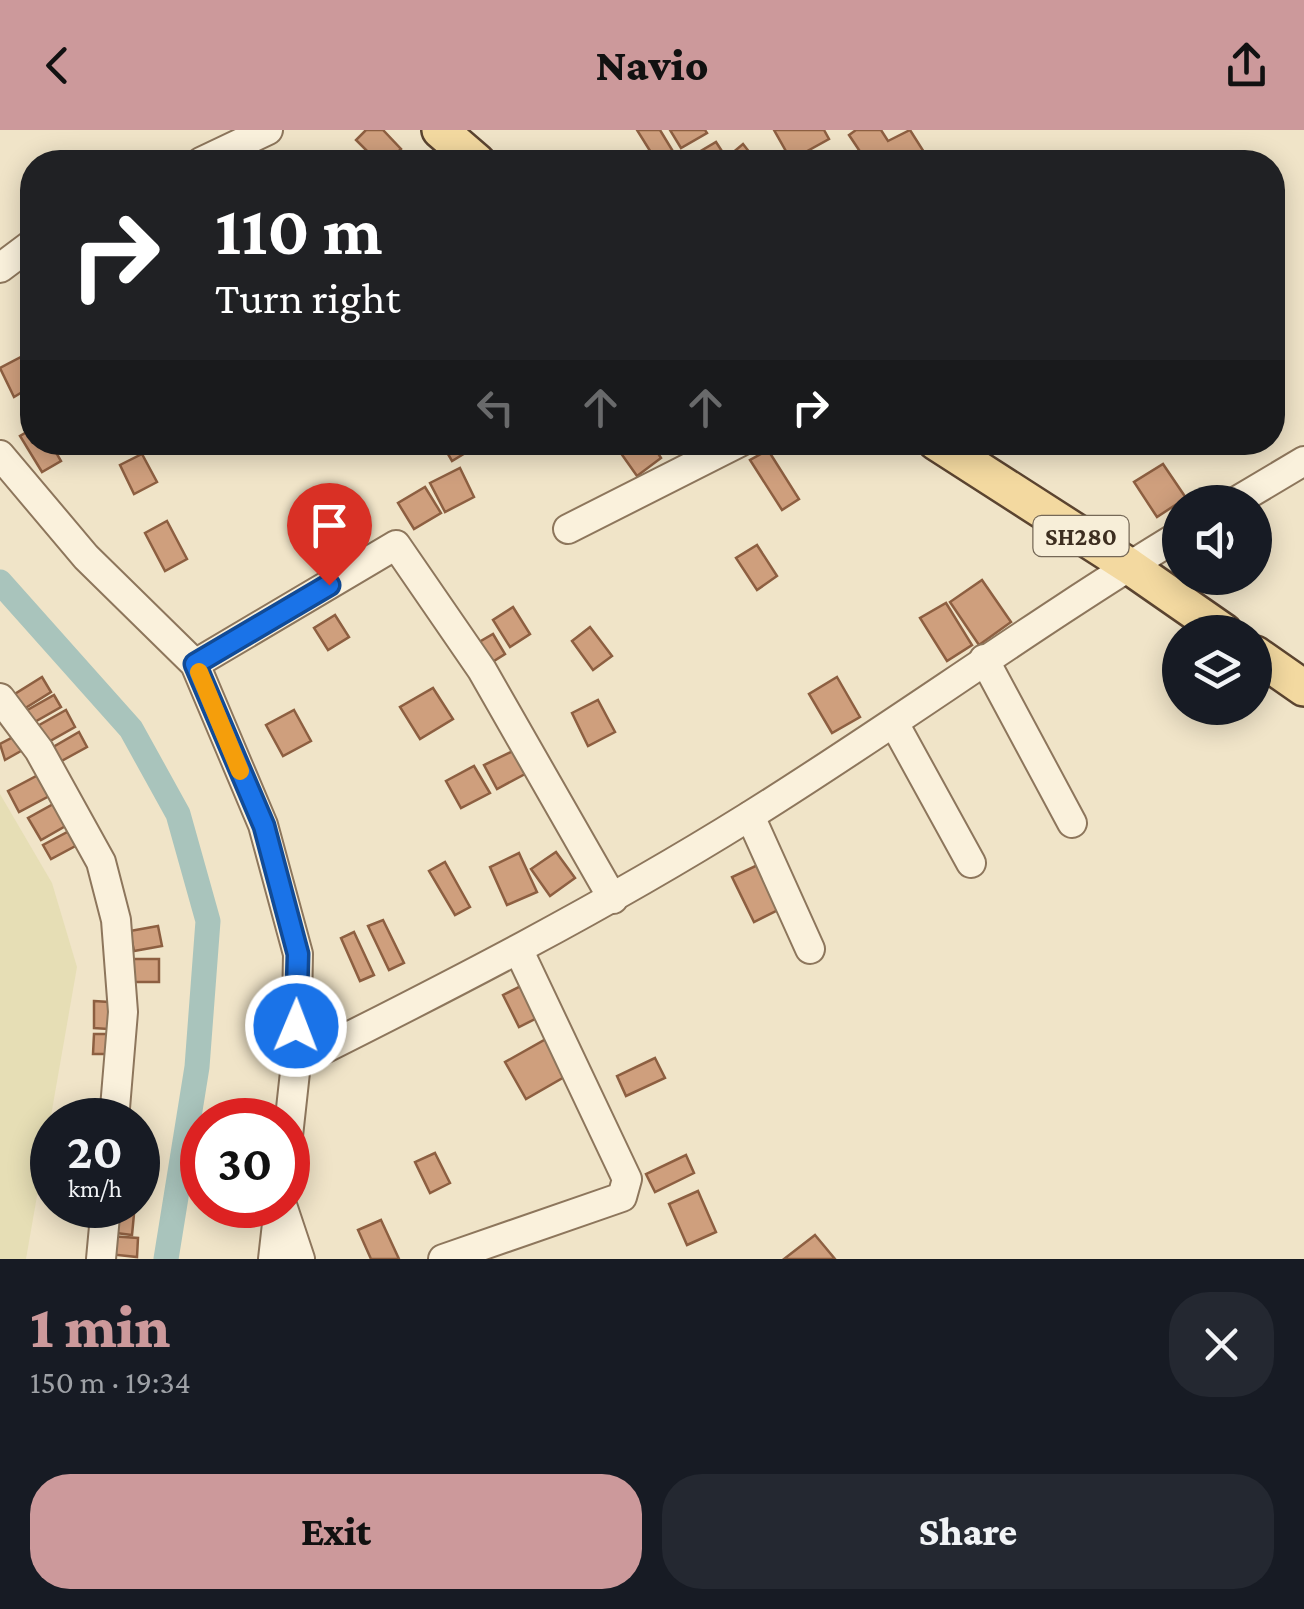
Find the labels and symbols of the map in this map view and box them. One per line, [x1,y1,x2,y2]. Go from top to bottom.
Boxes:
pin [287,483,372,586]
road number: SH280 [1034,516,1128,556]
position arrow [244,974,348,1078]
speed limit sign: 30 [180,1098,310,1228]

